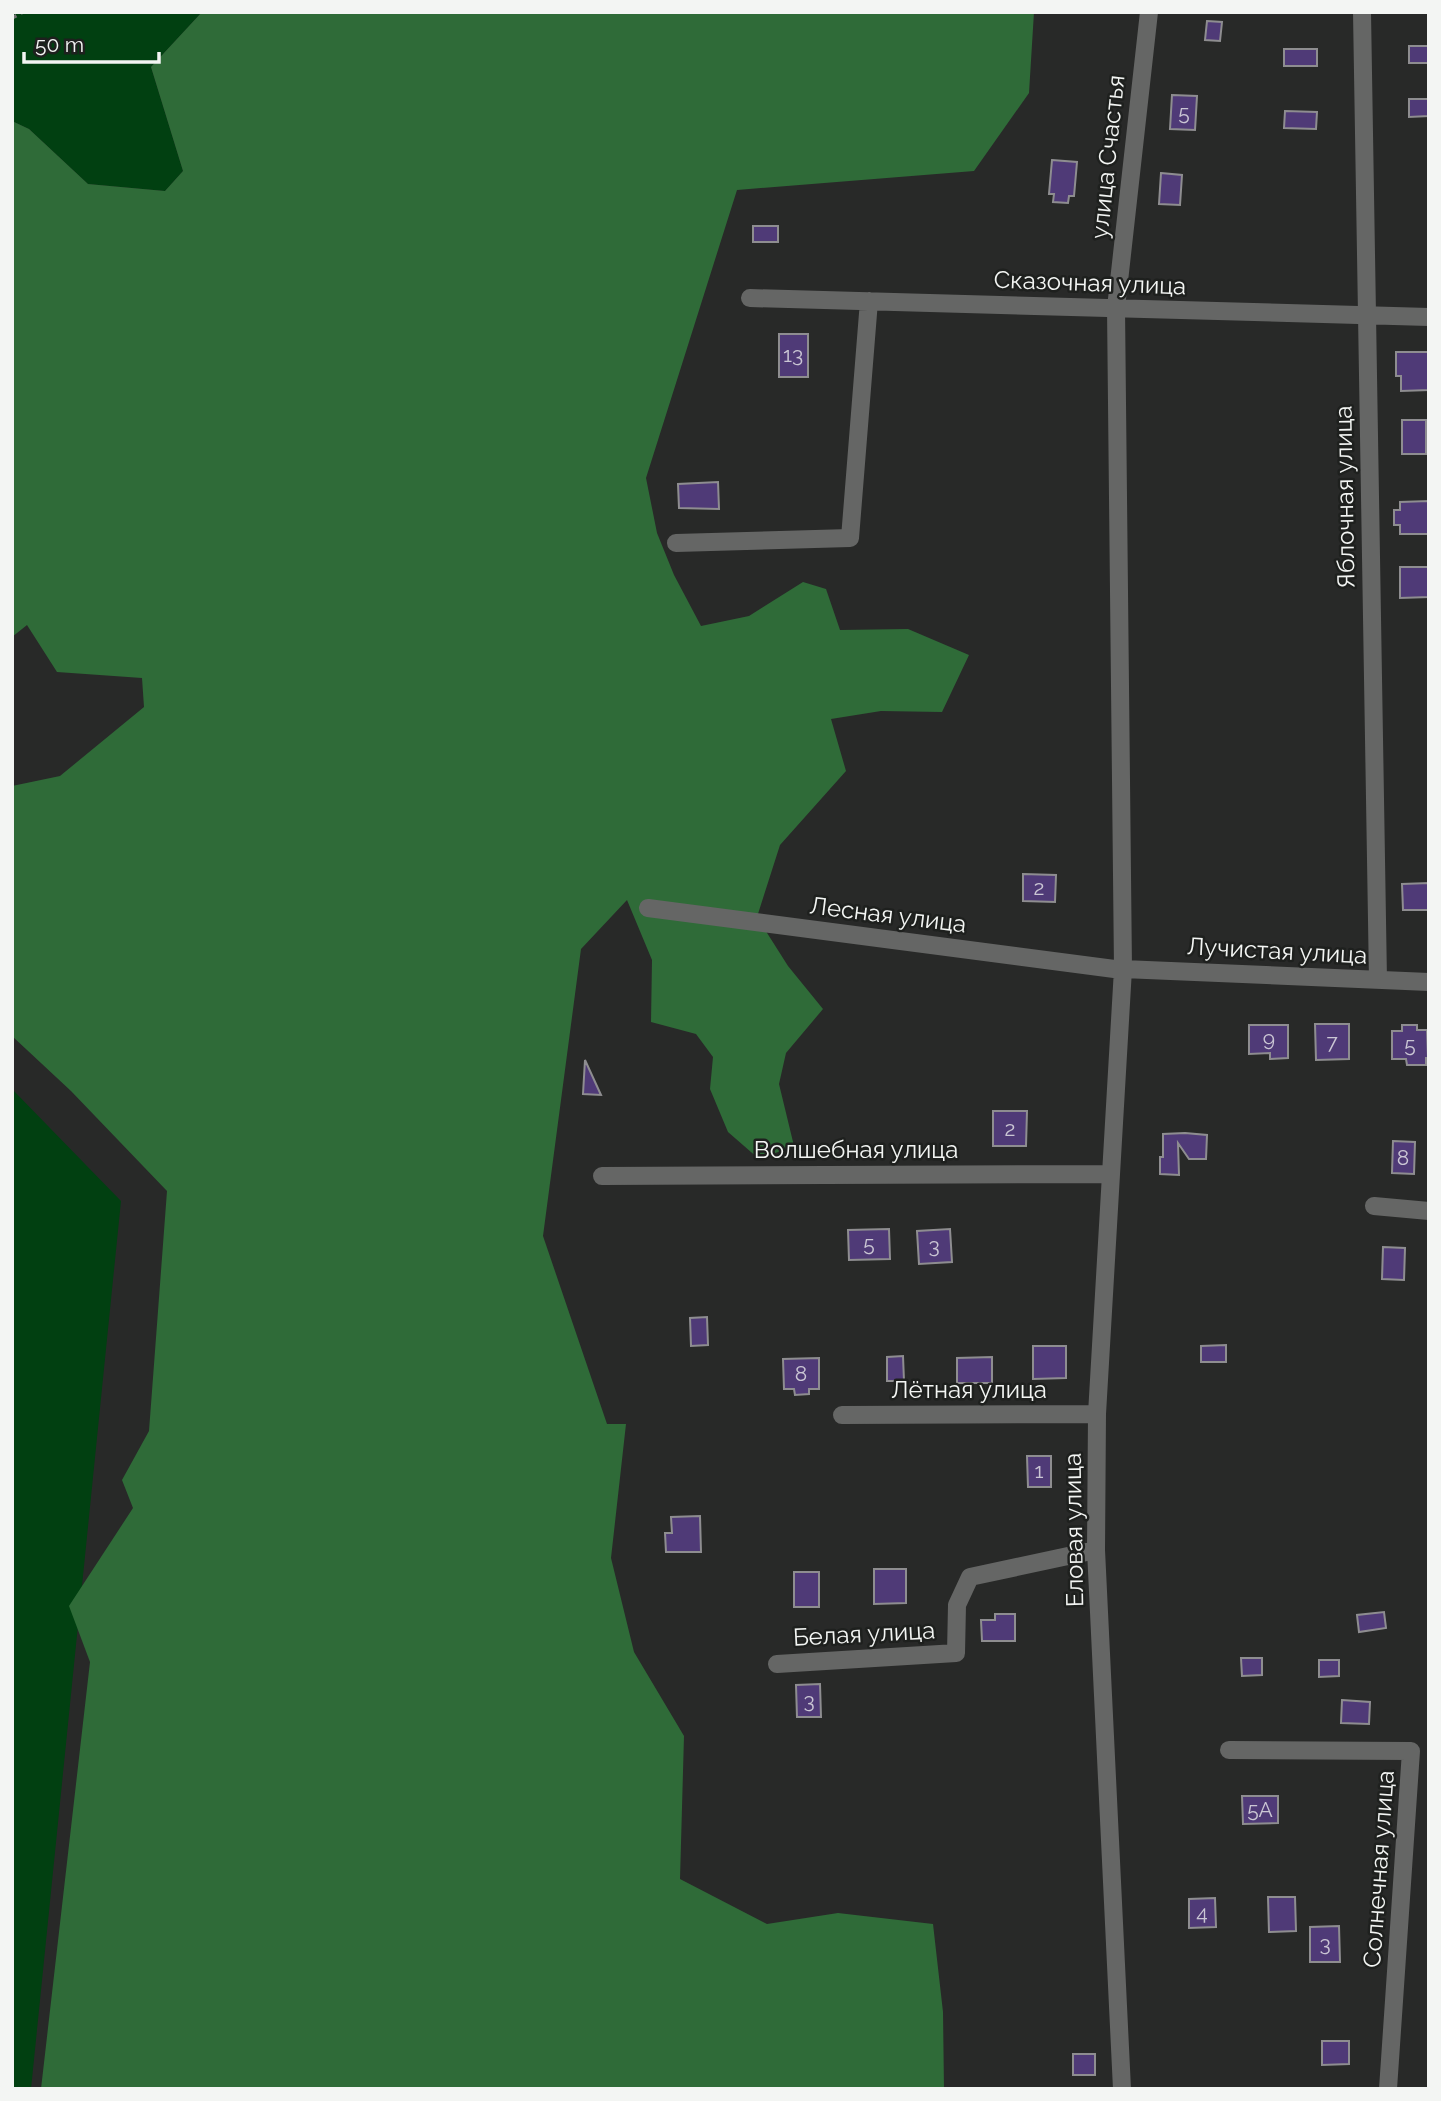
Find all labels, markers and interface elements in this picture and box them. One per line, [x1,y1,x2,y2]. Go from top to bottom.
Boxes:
scale bar [24,21,159,65]
text: 50 m [35,32,84,57]
street label: улица Счастья [1084,74,1131,240]
house number: 5 [1178,100,1190,125]
street label: Сказочная улица [993,265,1187,300]
house number: 13 [783,342,803,367]
street label: Яблочная улица [1328,405,1361,589]
house number: 2 [1034,875,1044,900]
street label: Лесная улица [808,891,968,938]
street label: Лучистая улица [1186,931,1368,970]
house number: 9 [1263,1026,1275,1051]
house number: 7 [1326,1029,1338,1054]
house number: 5 [1404,1032,1416,1057]
house number: 2 [1005,1116,1015,1141]
street label: Волшебная улица [754,1135,958,1164]
house number: 8 [1397,1145,1409,1170]
house number: 5 [863,1231,875,1256]
house number: 3 [928,1233,940,1258]
house number: 8 [795,1361,807,1386]
street label: Лётная улица [891,1375,1047,1404]
street label: Еловая улица [1058,1453,1089,1607]
house number: 1 [1035,1458,1044,1483]
street label: Белая улица [792,1615,936,1652]
house number: 3 [803,1688,815,1713]
street label: Солнечная улица [1357,1769,1400,1969]
house number: 5А [1247,1797,1273,1822]
house number: 4 [1196,1900,1208,1925]
house number: 3 [1319,1931,1331,1956]

